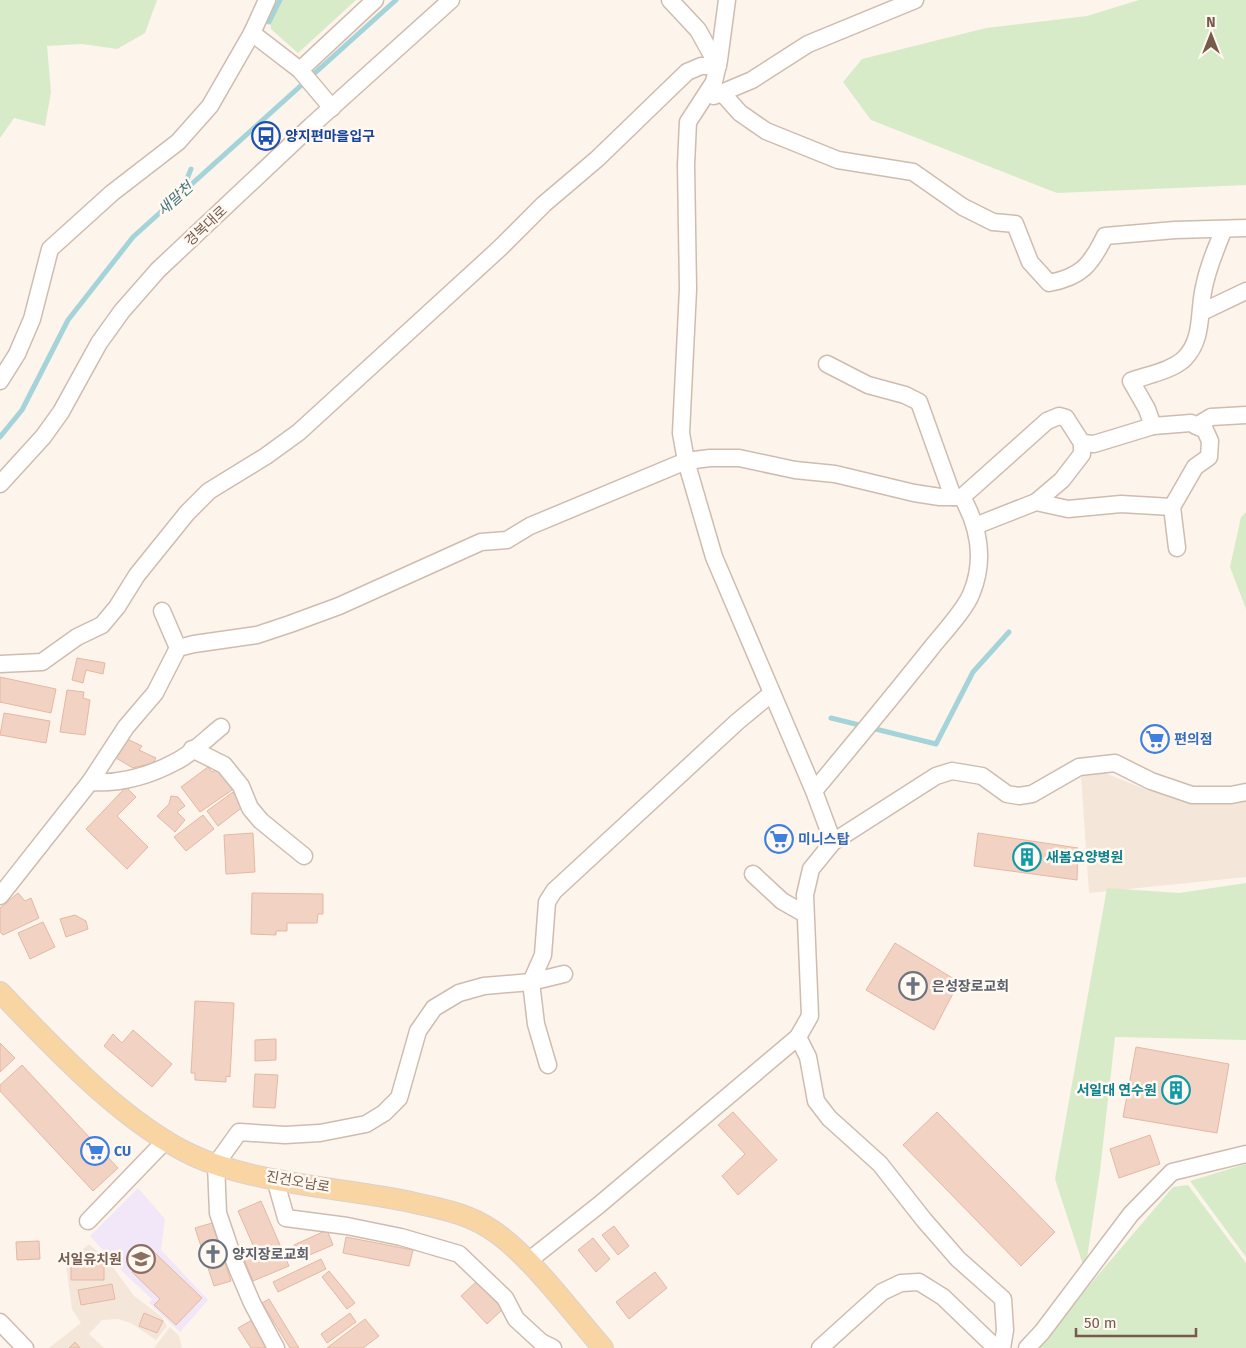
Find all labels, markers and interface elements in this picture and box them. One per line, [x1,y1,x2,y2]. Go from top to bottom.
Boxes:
north arrow [1186,10,1236,60]
text: N [1206,14,1216,31]
bus stop icon: 양지편마을입구 [251,121,281,151]
place label: 양지편마을입구 [285,128,375,145]
water label: 새말천 [154,177,198,220]
street label: 경복대로 [181,202,231,250]
supermarket icon: 편의점 [1140,724,1170,754]
place label: 편의점 [1174,731,1213,748]
supermarket icon: 미니스탑 [764,824,794,854]
place label: 미니스탑 [798,831,850,848]
building icon: 새봄요양병원 [1012,842,1042,872]
place label: 새봄요양병원 [1046,849,1123,866]
church icon: 은성장로교회 [898,971,928,1001]
place label: 은성장로교회 [932,978,1009,995]
building icon: 서일대 연수원 [1161,1075,1191,1105]
place label: 서일대 연수원 [1076,1082,1157,1099]
supermarket icon: CU [80,1136,110,1166]
place label: CU [114,1143,131,1160]
street label: 진건오남로 [265,1168,331,1196]
church icon: 양지장로교회 [198,1239,228,1269]
school or university icon: 서일유치원 [126,1244,156,1274]
place label: 양지장로교회 [232,1246,309,1263]
place label: 서일유치원 [58,1251,122,1268]
scale bar [1076,1306,1196,1338]
text: 50 m [1084,1314,1117,1332]

